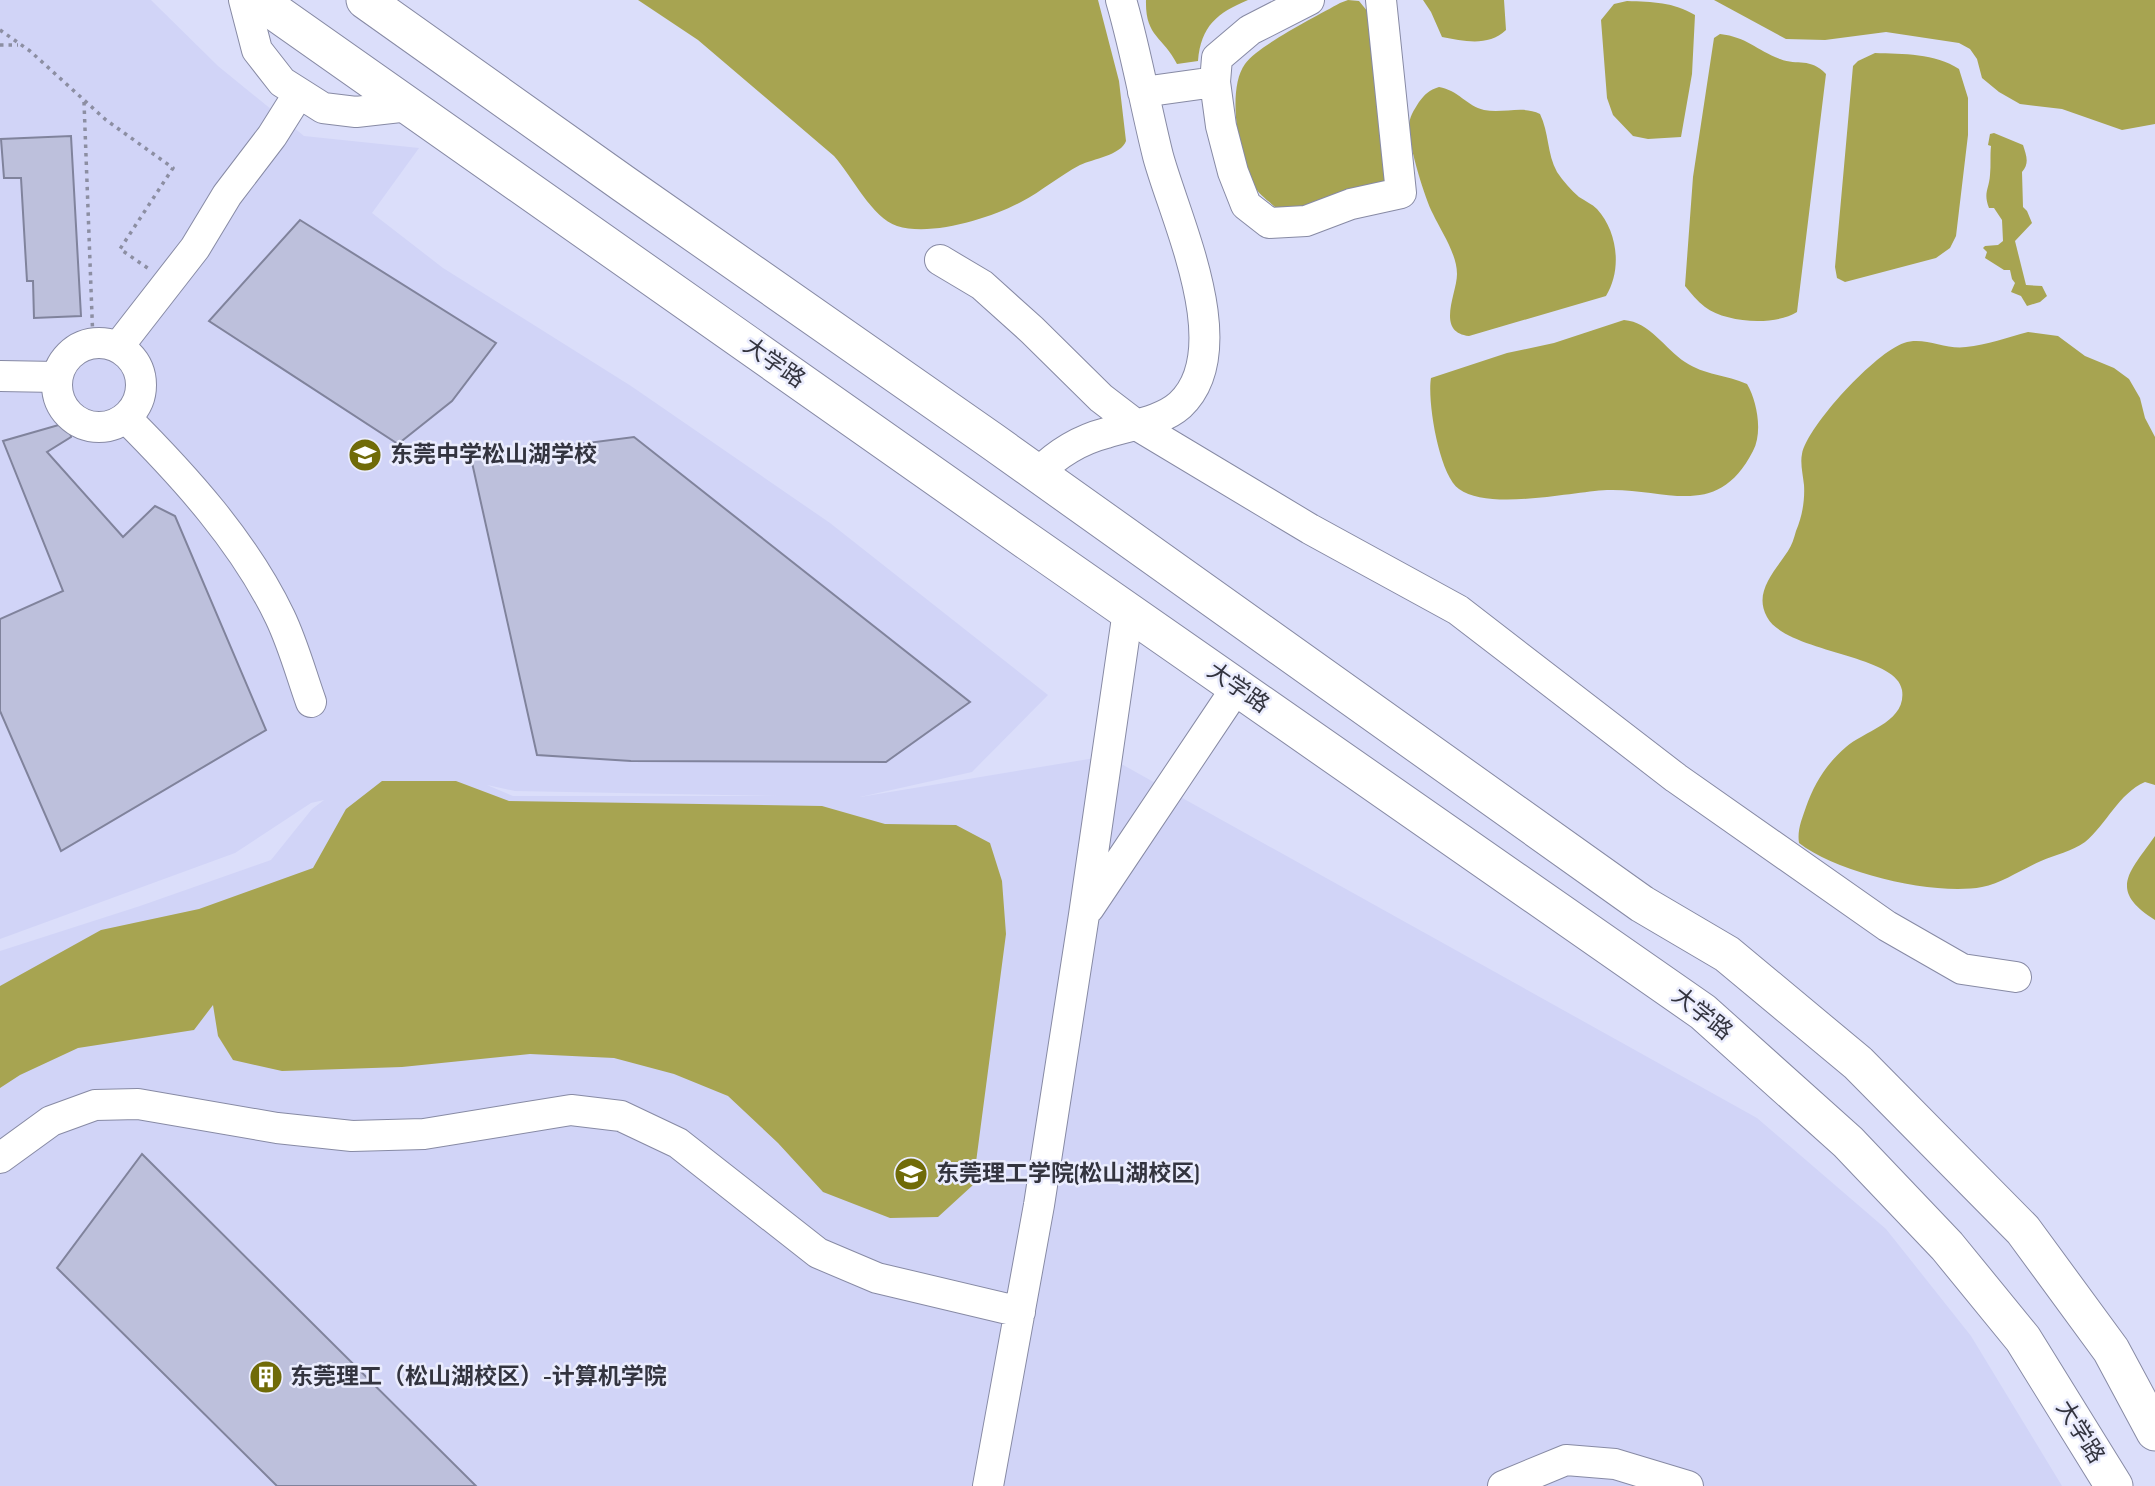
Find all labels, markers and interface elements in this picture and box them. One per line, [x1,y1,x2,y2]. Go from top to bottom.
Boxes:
street label: 大学路 [738,332,810,394]
school or university icon: 东莞中学松山湖学校 [346,436,384,474]
place label: 东莞中学松山湖学校 [390,441,597,469]
street label: 大学路 [1202,657,1274,719]
street label: 大学路 [1666,982,1738,1046]
school or university icon: 东莞理工学院(松山湖校区) [892,1155,930,1193]
place label: 东莞理工学院(松山湖校区) [936,1160,1200,1188]
building icon: 东莞理工（松山湖校区）-计算机学院 [247,1358,285,1396]
place label: 东莞理工（松山湖校区）-计算机学院 [290,1363,667,1391]
street label: 大学路 [2050,1395,2110,1469]

